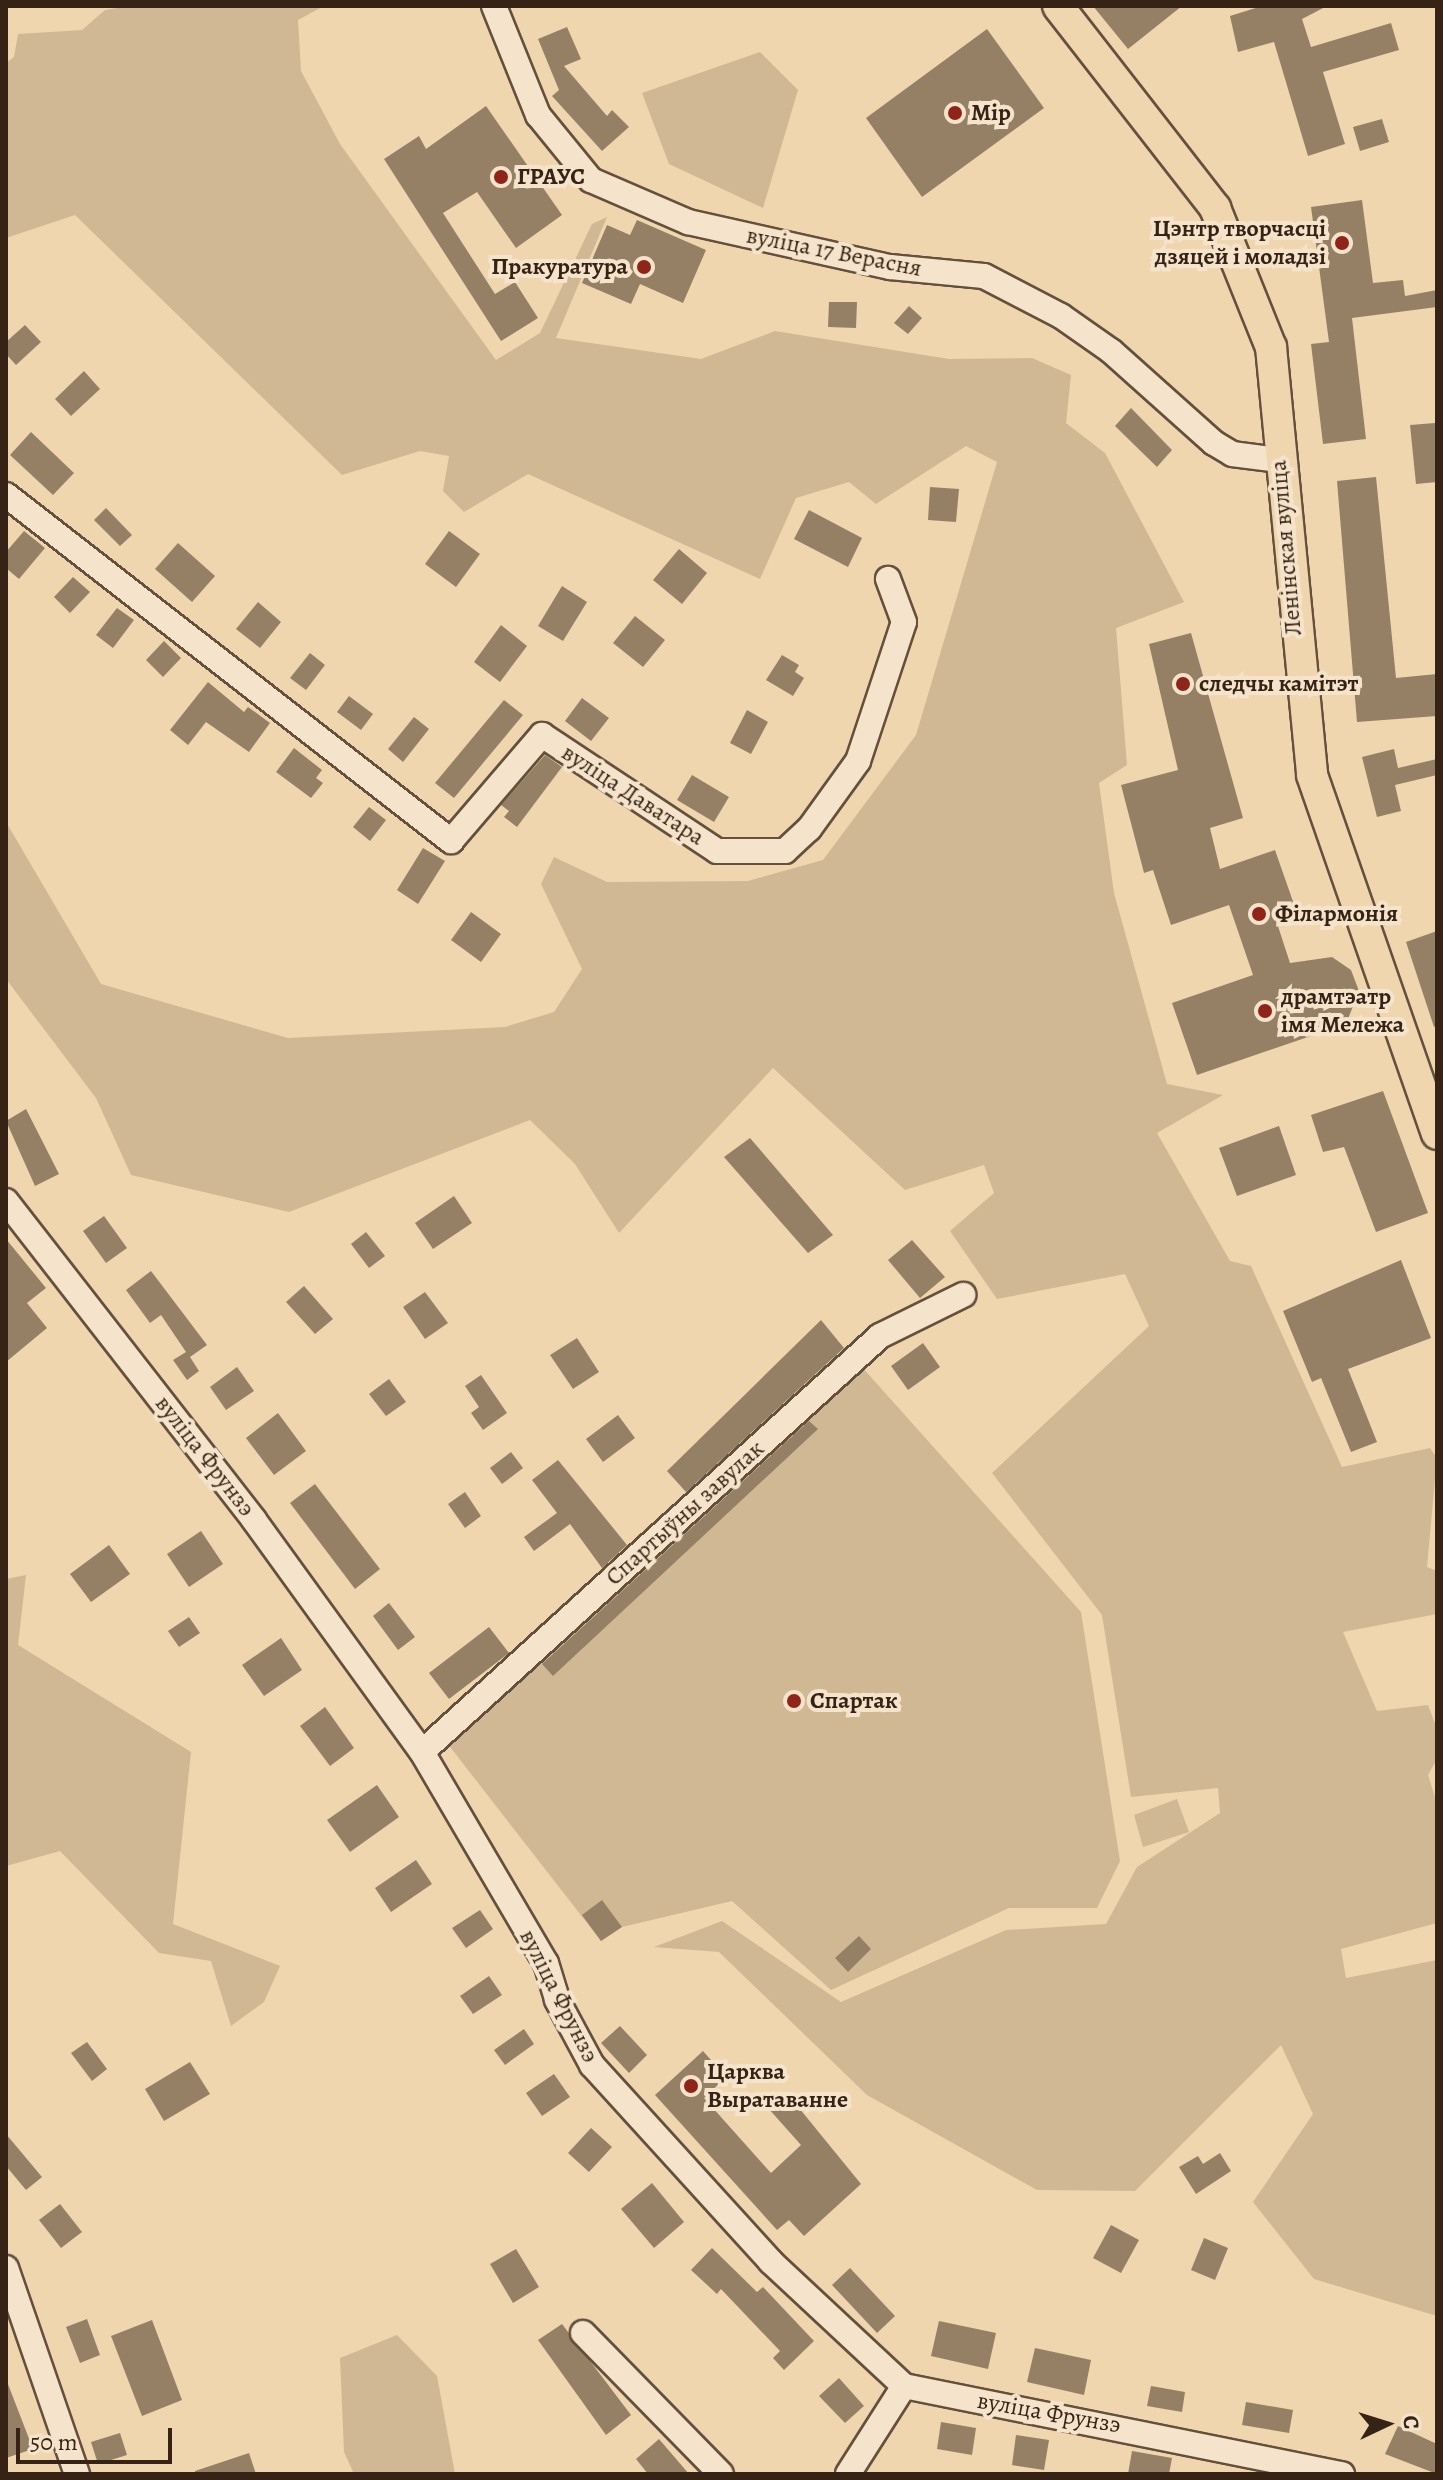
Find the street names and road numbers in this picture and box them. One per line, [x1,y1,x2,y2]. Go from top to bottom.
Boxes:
street label: вуліца 17 Верасня [744,221,924,283]
street label: Ленінская вуліца [1264,459,1308,637]
street label: вуліца Даватара [556,738,710,852]
street label: вуліца Фрунзэ [149,1390,261,1522]
street label: Спартыўны завулак [600,1434,770,1592]
street label: вуліца Фрунзэ [513,1925,605,2067]
street label: вуліца Фрунзэ [975,2386,1123,2440]

